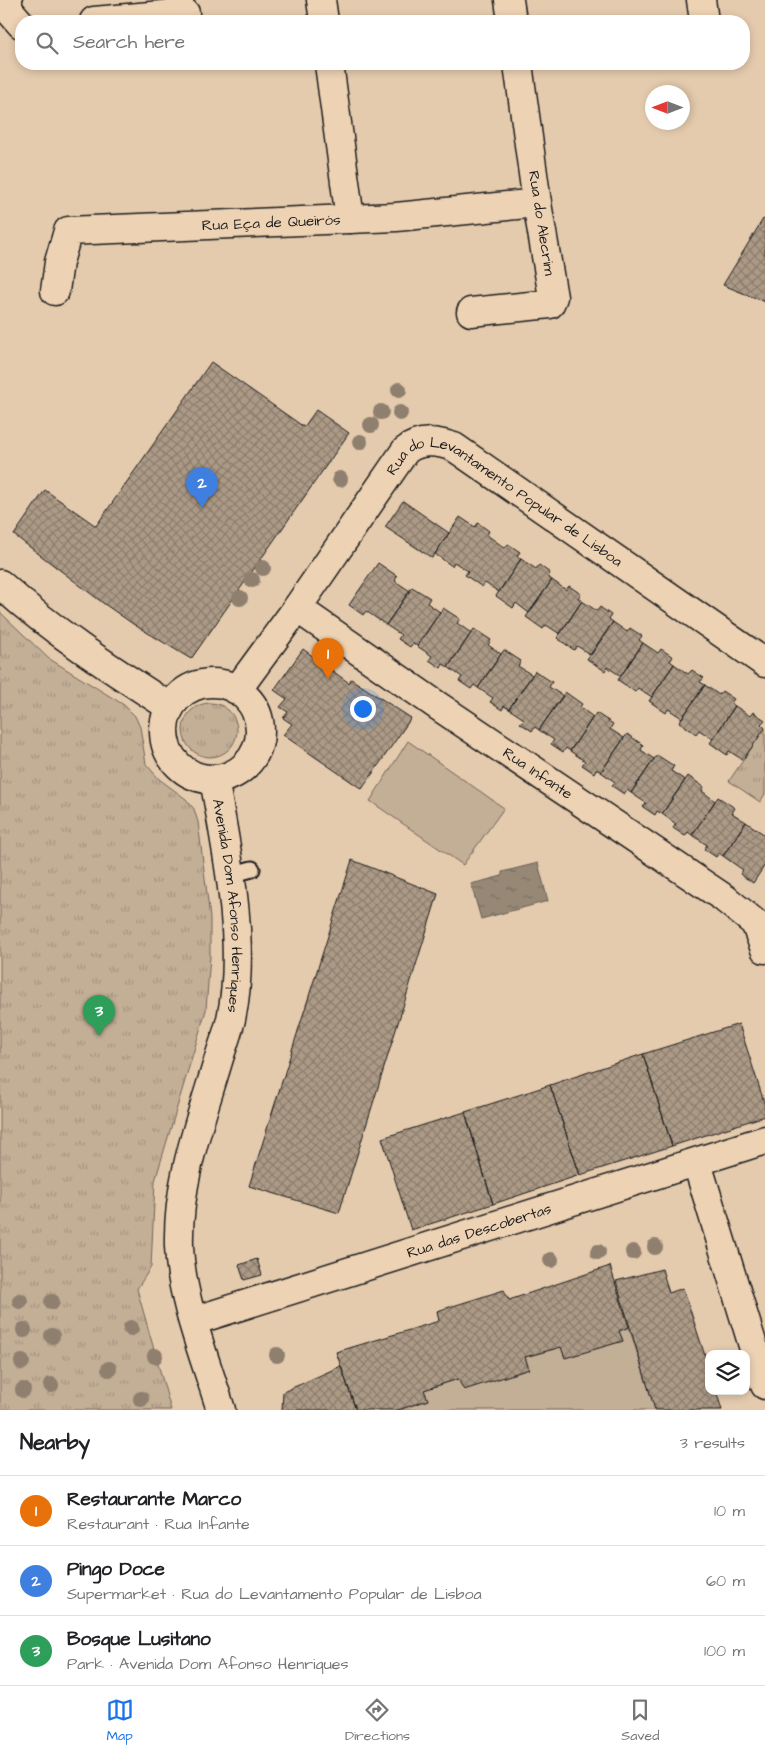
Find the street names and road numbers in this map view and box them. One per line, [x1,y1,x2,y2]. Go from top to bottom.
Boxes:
street label: Rua do Alecrim [523,169,560,277]
street label: Rua Eça de Queirós [201,209,342,236]
street label: Rua do Levantamento Popular de Lisboa [381,432,627,572]
street label: Rua Infante [499,742,577,804]
street label: Avenida Dom Afonso Henriques [207,797,247,1015]
street label: Rua das Descobertas [404,1198,554,1264]

